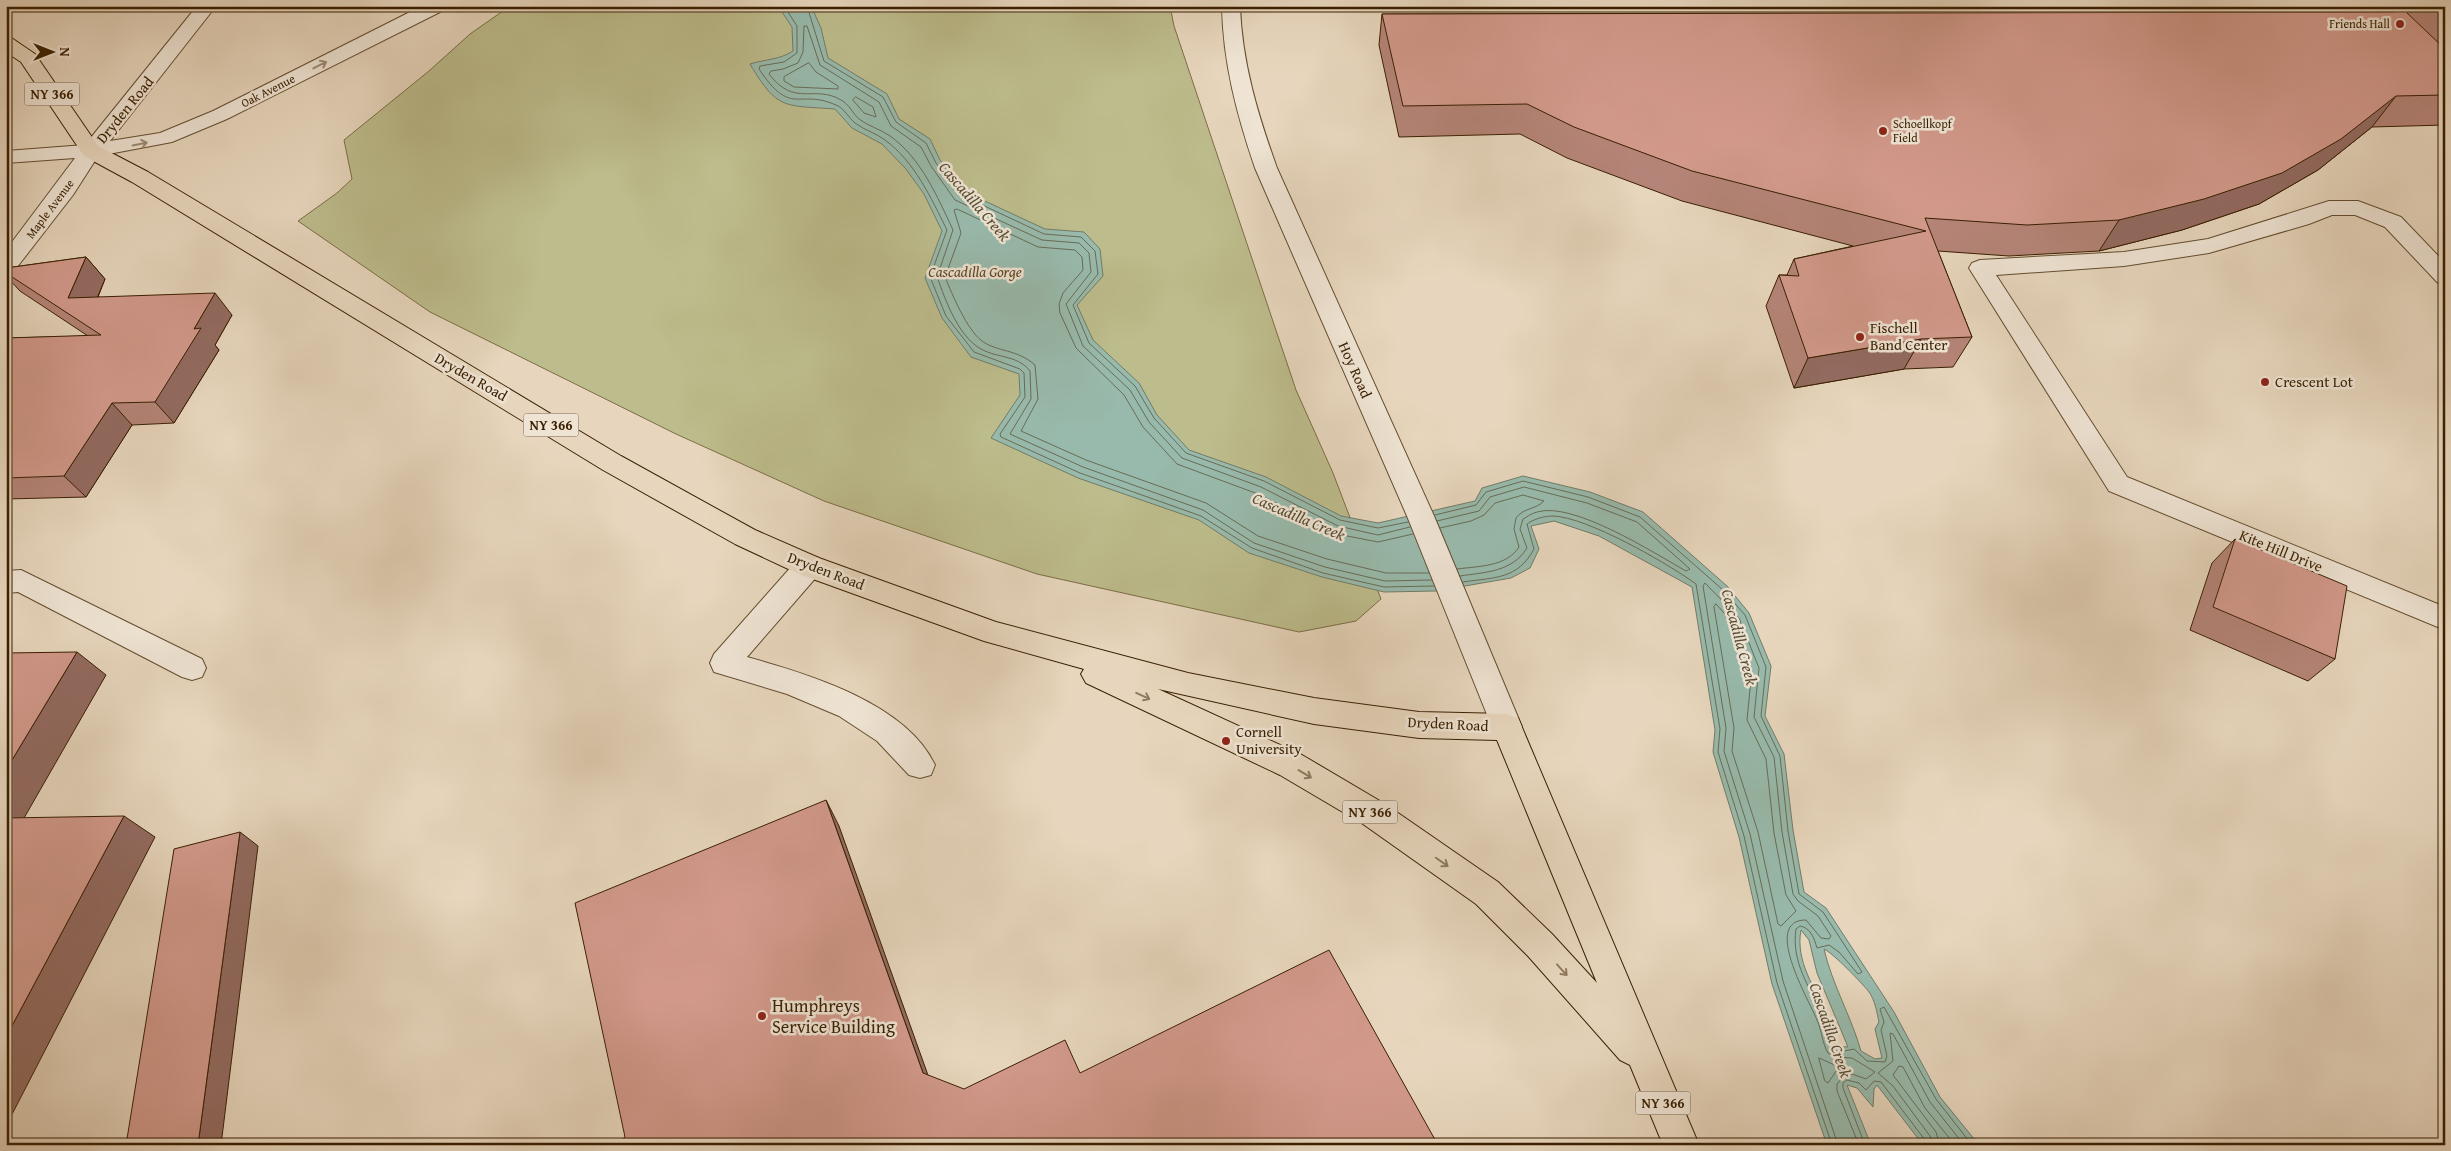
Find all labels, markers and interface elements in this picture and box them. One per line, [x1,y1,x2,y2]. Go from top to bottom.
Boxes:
place label: Friends Hall [2329,15,2391,32]
marker: Friends Hall [2394,18,2406,30]
north arrow [28,28,78,78]
text: N [55,47,75,57]
one-way arrow [312,60,327,69]
street label: Oak Avenue [238,70,298,111]
street label: Dryden Road [91,72,158,148]
road number: NY 366 [24,82,80,106]
place label: Schoellkopf Field [1893,115,1953,146]
marker: Schoellkopf Field [1877,125,1889,137]
one-way arrow [131,139,147,148]
water label: Cascadilla Creek [934,156,1017,247]
street label: Maple Avenue [22,175,78,242]
park label: Cascadilla Gorge [928,261,1022,282]
place label: Fischell Band Center [1870,317,1947,355]
marker: Fischell Band Center [1854,331,1866,343]
street label: Hoy Road [1334,338,1377,401]
street label: Dryden Road [431,347,512,406]
place label: Crescent Lot [2275,371,2354,392]
marker: Crescent Lot [2259,376,2271,388]
road number: NY 366 [524,414,578,436]
water label: Cascadilla Creek [1249,486,1350,547]
street label: Kite Hill Drive [2236,524,2326,577]
street label: Dryden Road [785,546,868,595]
water label: Cascadilla Creek [1716,586,1765,688]
one-way arrow [1135,692,1150,701]
street label: Dryden Road [1407,711,1489,736]
place label: Cornell University [1236,721,1302,759]
marker: Cornell University [1220,735,1232,747]
one-way arrow [1298,769,1312,779]
road number: NY 366 [1342,800,1398,824]
one-way arrow [1435,857,1449,867]
one-way arrow [1556,963,1568,976]
water label: Cascadilla Creek [1804,979,1859,1081]
place label: Humphreys Service Building [772,992,895,1040]
marker: Humphreys Service Building [756,1010,768,1022]
road number: NY 366 [1636,1092,1690,1114]

